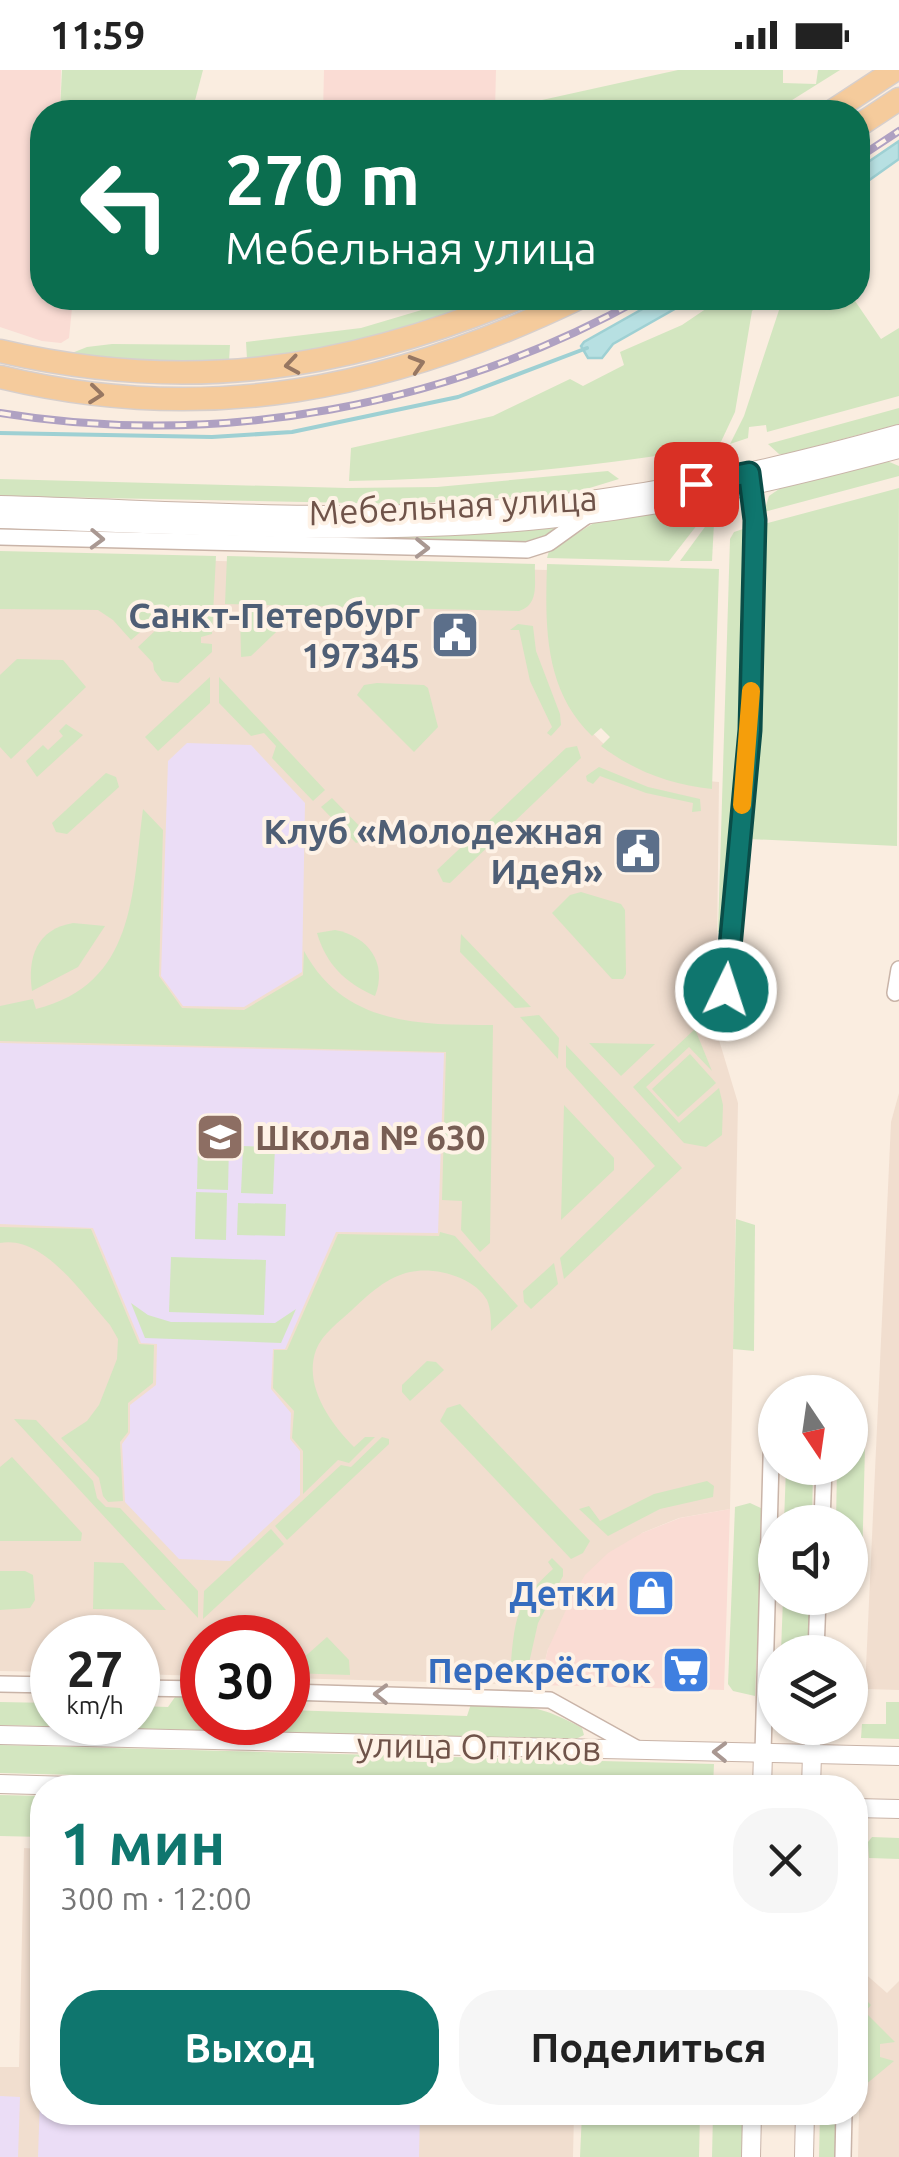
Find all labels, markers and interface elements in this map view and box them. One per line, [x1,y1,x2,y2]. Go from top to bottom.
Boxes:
text: 11:59 [50,14,145,56]
icon: left [60,140,190,270]
text: 270 m [225,140,420,218]
text: Мебельная улица [225,222,597,273]
one-way arrow [283,354,300,375]
one-way arrow [408,355,425,376]
one-way arrow [88,383,104,404]
pin [654,442,739,527]
icon: arrive [669,457,724,512]
street label: Мебельная улица [308,477,598,533]
one-way arrow [90,529,106,550]
one-way arrow [415,538,431,559]
place label: Санкт-Петербург 197345 [128,595,421,675]
public building icon: Санкт-Петербург 197345 [429,609,481,661]
place label: Клуб «Молодежная ИдеЯ» [263,811,603,891]
public building icon: Клуб «Молодежная ИдеЯ» [612,825,664,877]
position arrow [674,938,778,1042]
school or university icon: Школа № 630 [194,1111,246,1163]
place label: Школа № 630 [255,1117,486,1157]
north arrow [758,1375,868,1485]
map controls [758,1375,868,1745]
button: sound [758,1505,868,1615]
shop icon: Детки [625,1567,677,1619]
place label: Детки [509,1573,616,1613]
speed limit sign: 30 [180,1615,310,1745]
button: layers [758,1635,868,1745]
text: 27 [67,1640,123,1696]
supermarket icon: Перекрёсток [660,1644,712,1696]
place label: Перекрёсток [428,1650,651,1690]
one-way arrow [373,1684,389,1705]
text: km/h [66,1691,124,1719]
street label: улица Оптиков [356,1724,602,1768]
one-way arrow [712,1741,728,1763]
button: close [733,1808,838,1913]
text: 1 мин [60,1809,225,1876]
text: 300 m · 12:00 [60,1880,252,1916]
button: Выход [60,1990,439,2105]
button: Поделиться [459,1990,838,2105]

